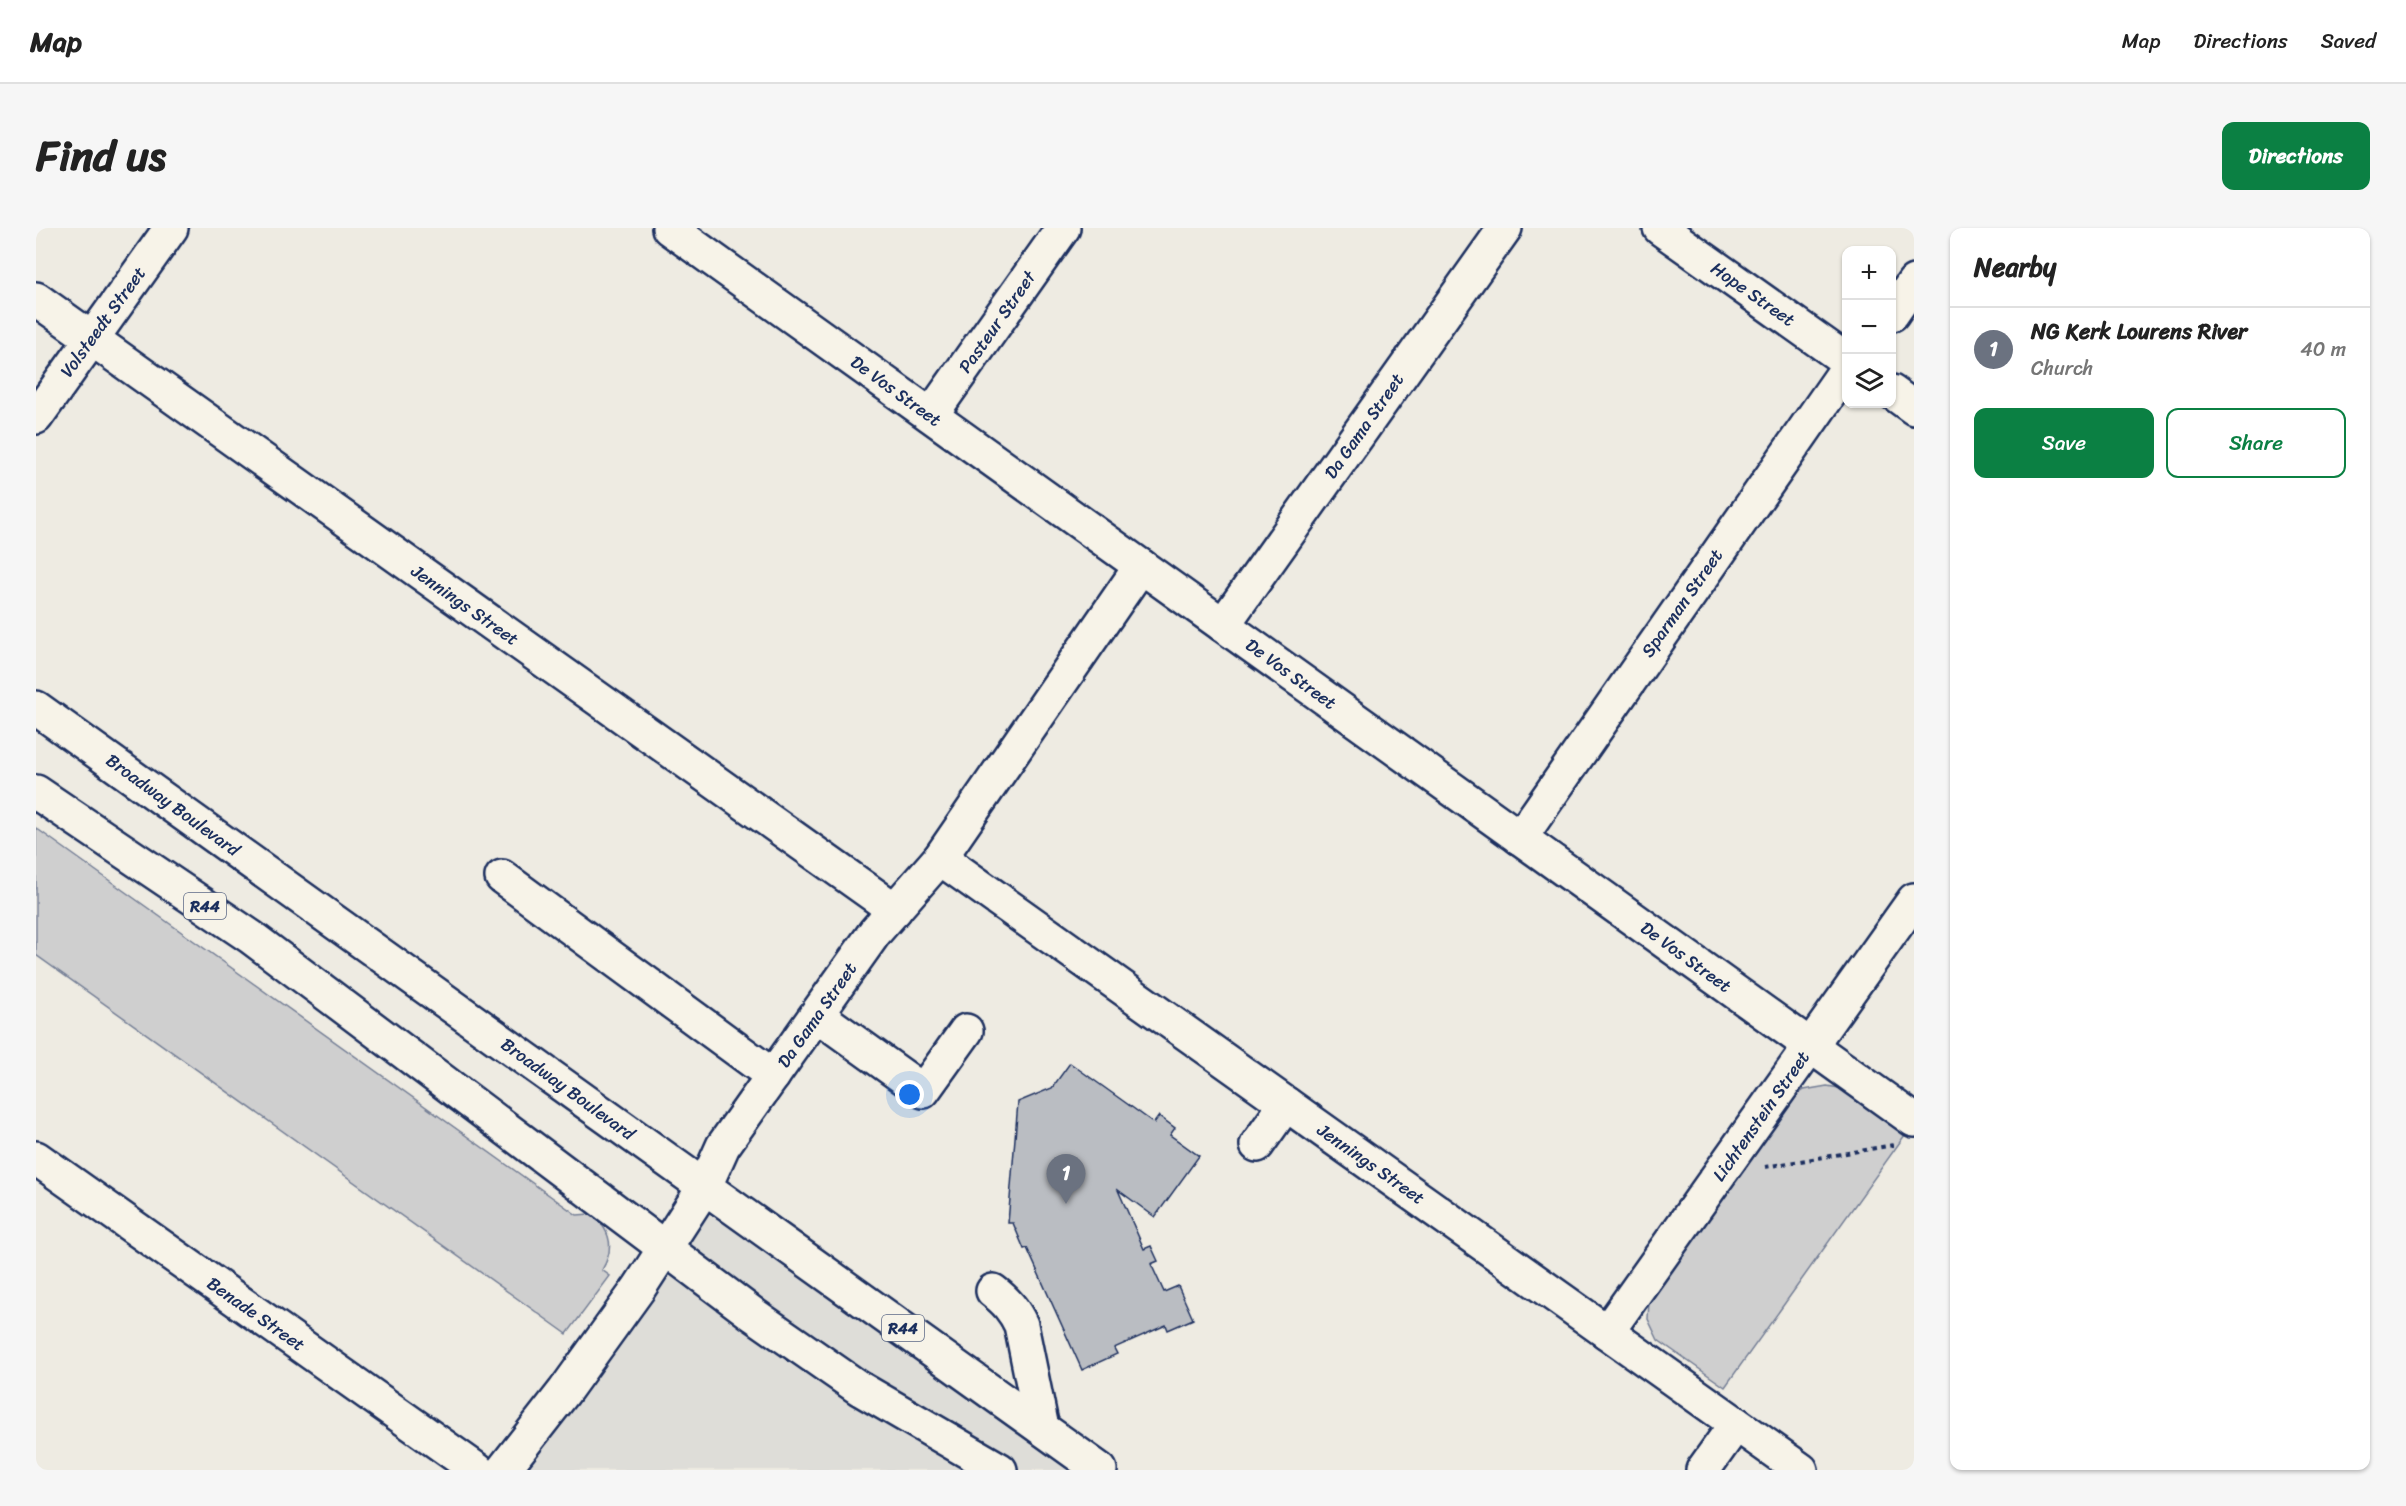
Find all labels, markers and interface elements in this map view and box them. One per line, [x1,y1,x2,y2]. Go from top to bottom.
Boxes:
text: Map [30,17,82,66]
text: Map [2122,22,2160,60]
text: Directions [2193,22,2288,60]
text: Saved [2321,22,2376,60]
text: Find us [36,119,166,193]
button: Directions [2222,122,2370,190]
text: Nearby [1974,244,2056,290]
map controls [1842,246,1896,408]
button: + [1842,246,1896,300]
street label: Hope Street [1704,253,1802,335]
street label: Volsteedt Street [51,259,155,384]
street label: Pasteur Street [950,263,1045,380]
button: − [1842,300,1896,354]
text: NG Kerk Lourens River [2031,312,2247,351]
text: 1 [1989,332,1998,367]
text: 40 m [2300,332,2346,367]
street label: De Vos Street [843,347,949,435]
text: Church [2031,351,2093,386]
button: layers [1842,354,1896,408]
street label: Da Gama Street [1315,366,1413,486]
button: Save [1974,408,2154,478]
button: Share [2166,408,2346,478]
street label: Sparman Street [1633,542,1732,664]
street label: Jennings Street [403,555,526,654]
street label: De Vos Street [1238,630,1344,718]
street label: Broadway Boulevard [99,745,248,866]
road number: R44 [184,893,226,919]
street label: De Vos Street [1633,913,1739,1001]
street label: Da Gama Street [768,955,866,1075]
street label: Broadway Boulevard [494,1029,643,1150]
street label: Lichtenstein Street [1704,1044,1818,1188]
your location [895,1080,924,1109]
street label: Jennings Street [1309,1114,1432,1213]
pin: 1 [1046,1154,1086,1204]
street label: Benade Street [200,1268,312,1360]
road number: R44 [882,1315,924,1341]

